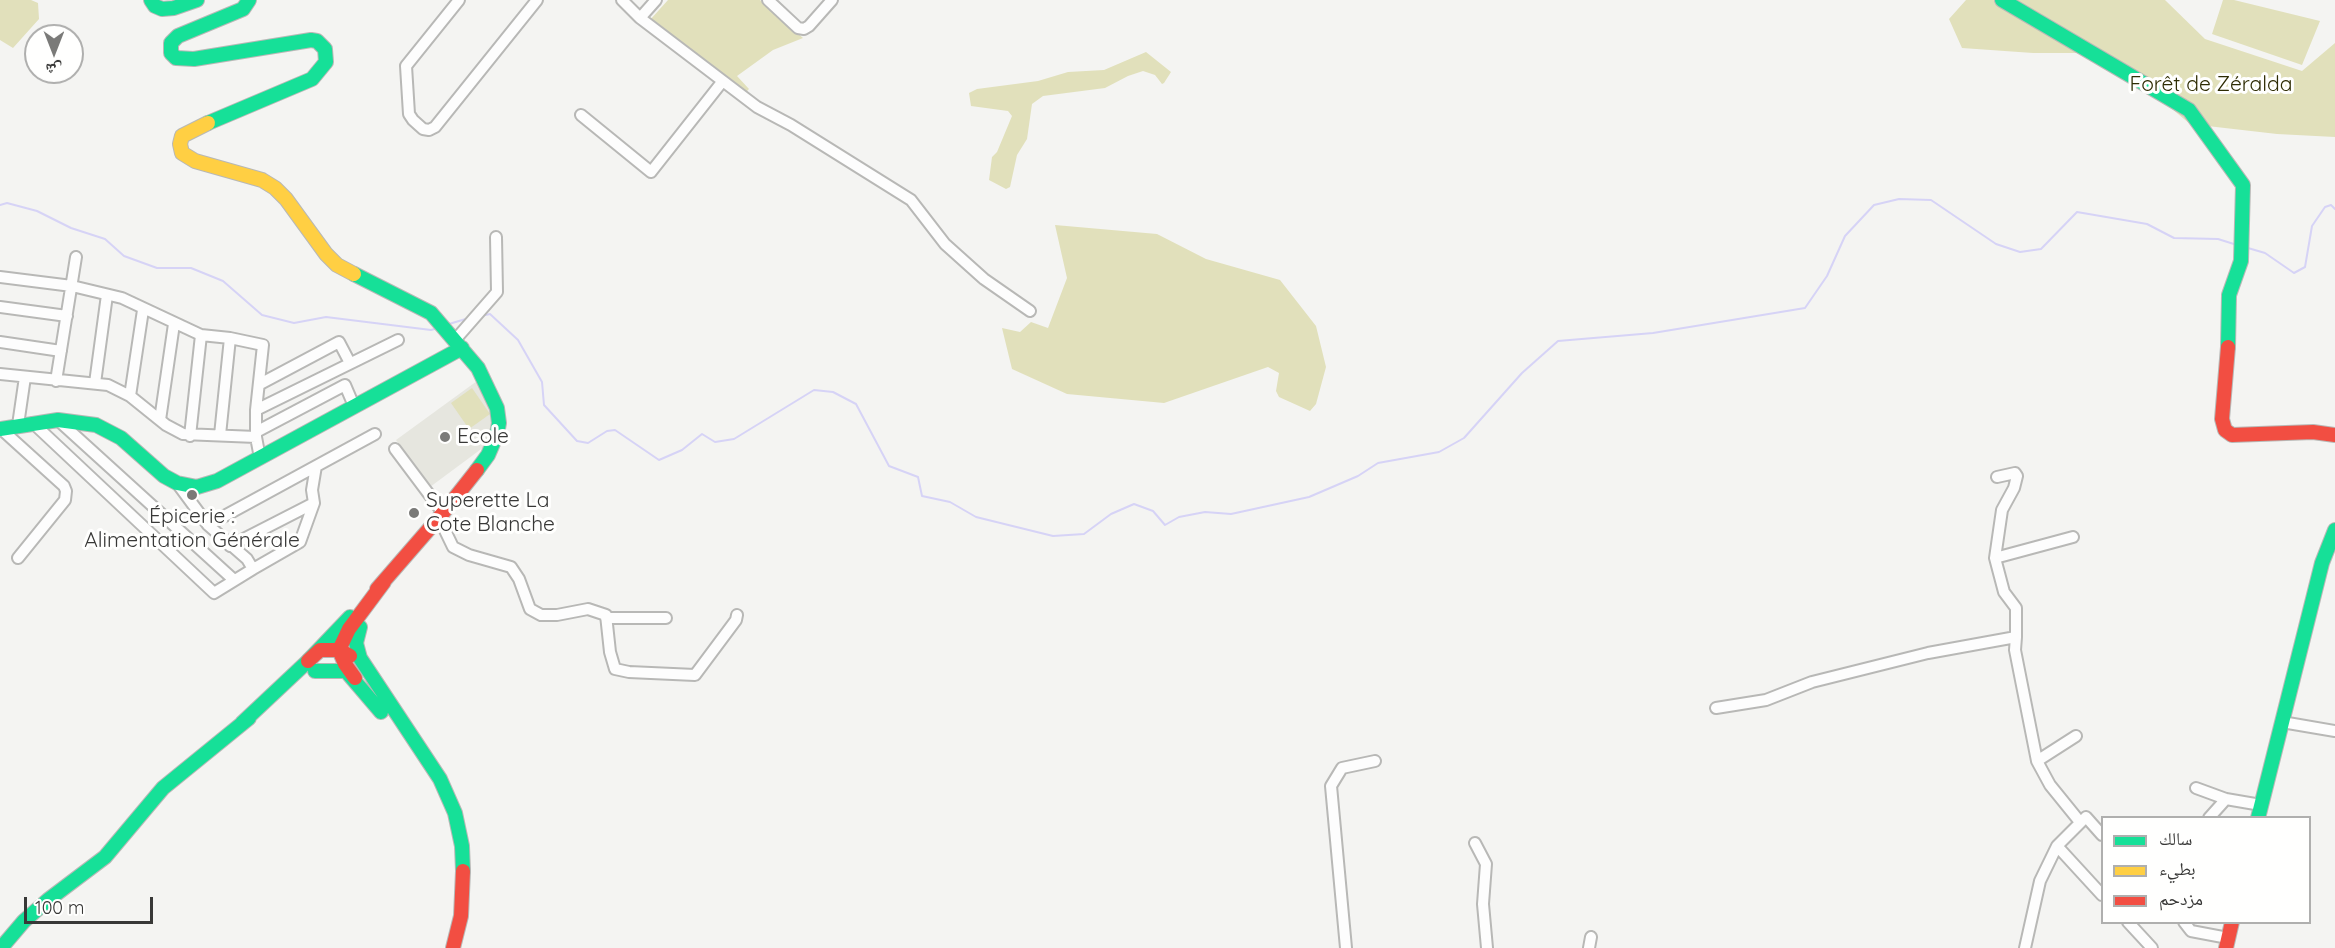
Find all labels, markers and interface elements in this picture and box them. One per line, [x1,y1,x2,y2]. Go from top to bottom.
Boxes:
north arrow [24,24,84,84]
text: ش [46,60,63,80]
park label: Forêt de Zéralda [2130,72,2292,98]
place label: Ecole [457,424,509,450]
marker: Ecole [438,430,452,444]
marker: Épicerie : Alimentation Générale [185,488,199,502]
place label: Superette La Cote Blanche [426,488,555,538]
place label: Épicerie : Alimentation Générale [84,504,300,554]
marker: Superette La Cote Blanche [407,506,421,520]
legend [2101,816,2311,924]
text: سالك [2159,827,2192,850]
text: بطيء [2159,857,2196,880]
scale bar [27,885,156,923]
text: مزدحم [2159,887,2203,910]
text: 100 m [35,896,84,919]

